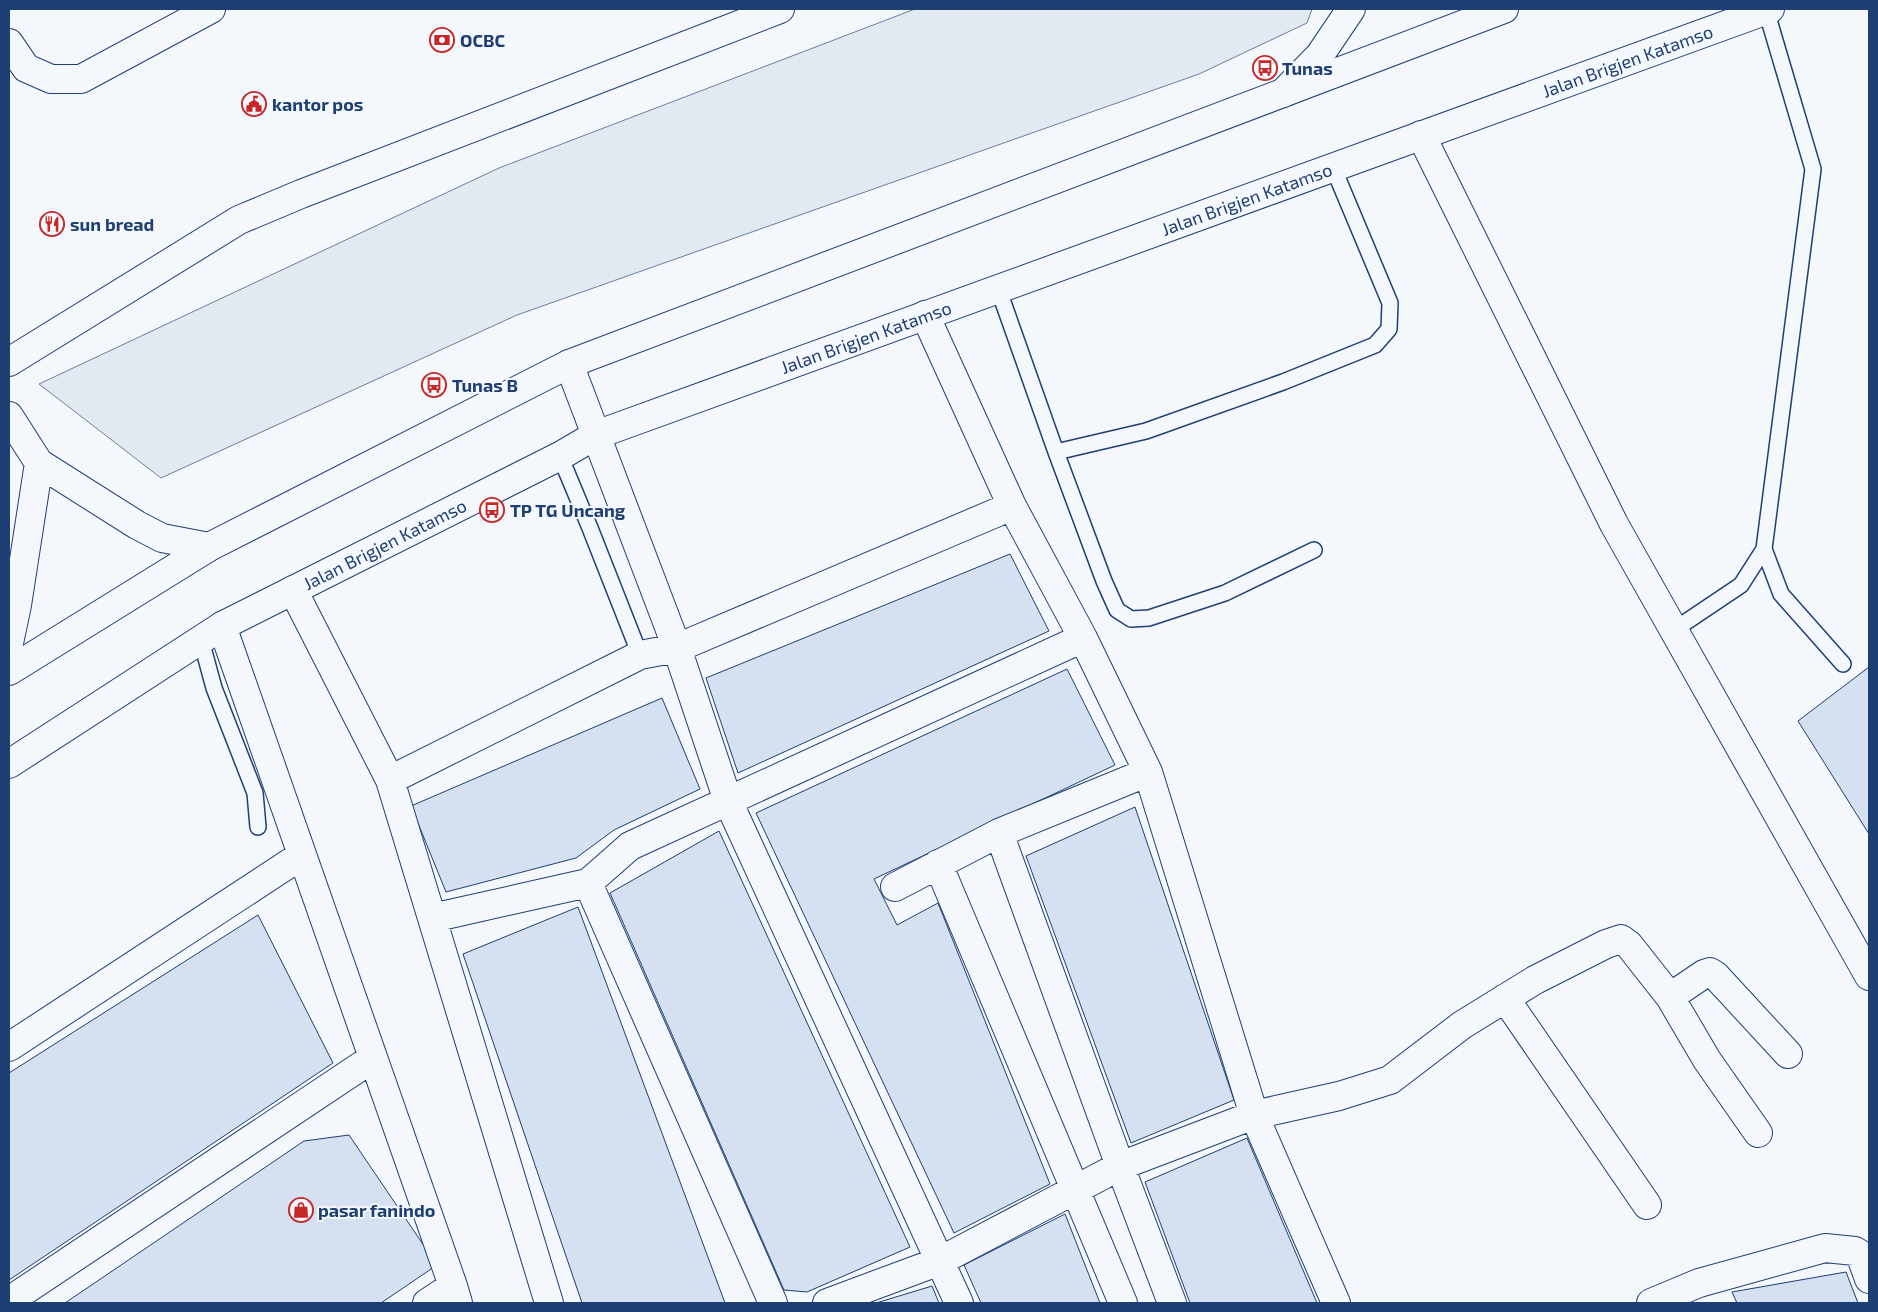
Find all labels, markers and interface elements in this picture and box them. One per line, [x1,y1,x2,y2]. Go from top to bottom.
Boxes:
street label: Jalan Brigjen Katamso [1539,20,1716,102]
bank icon: OCBC [429,27,455,53]
place label: OCBC [460,29,505,51]
bus stop icon: Tunas [1252,55,1278,81]
place label: Tunas [1282,57,1333,79]
public building icon: kantor pos [241,91,267,117]
place label: kantor pos [272,93,363,115]
street label: Jalan Brigjen Katamso [1158,158,1335,240]
restaurant icon: sun bread [39,211,65,237]
place label: sun bread [70,213,154,235]
street label: Jalan Brigjen Katamso [778,296,954,378]
bus stop icon: Tunas B [421,372,447,398]
place label: Tunas B [452,374,518,396]
street label: Jalan Brigjen Katamso [300,494,470,594]
bus stop icon: TP TG Uncang [479,497,505,523]
place label: TP TG Uncang [510,499,626,521]
shop icon: pasar fanindo [288,1197,314,1223]
place label: pasar fanindo [318,1199,435,1221]

